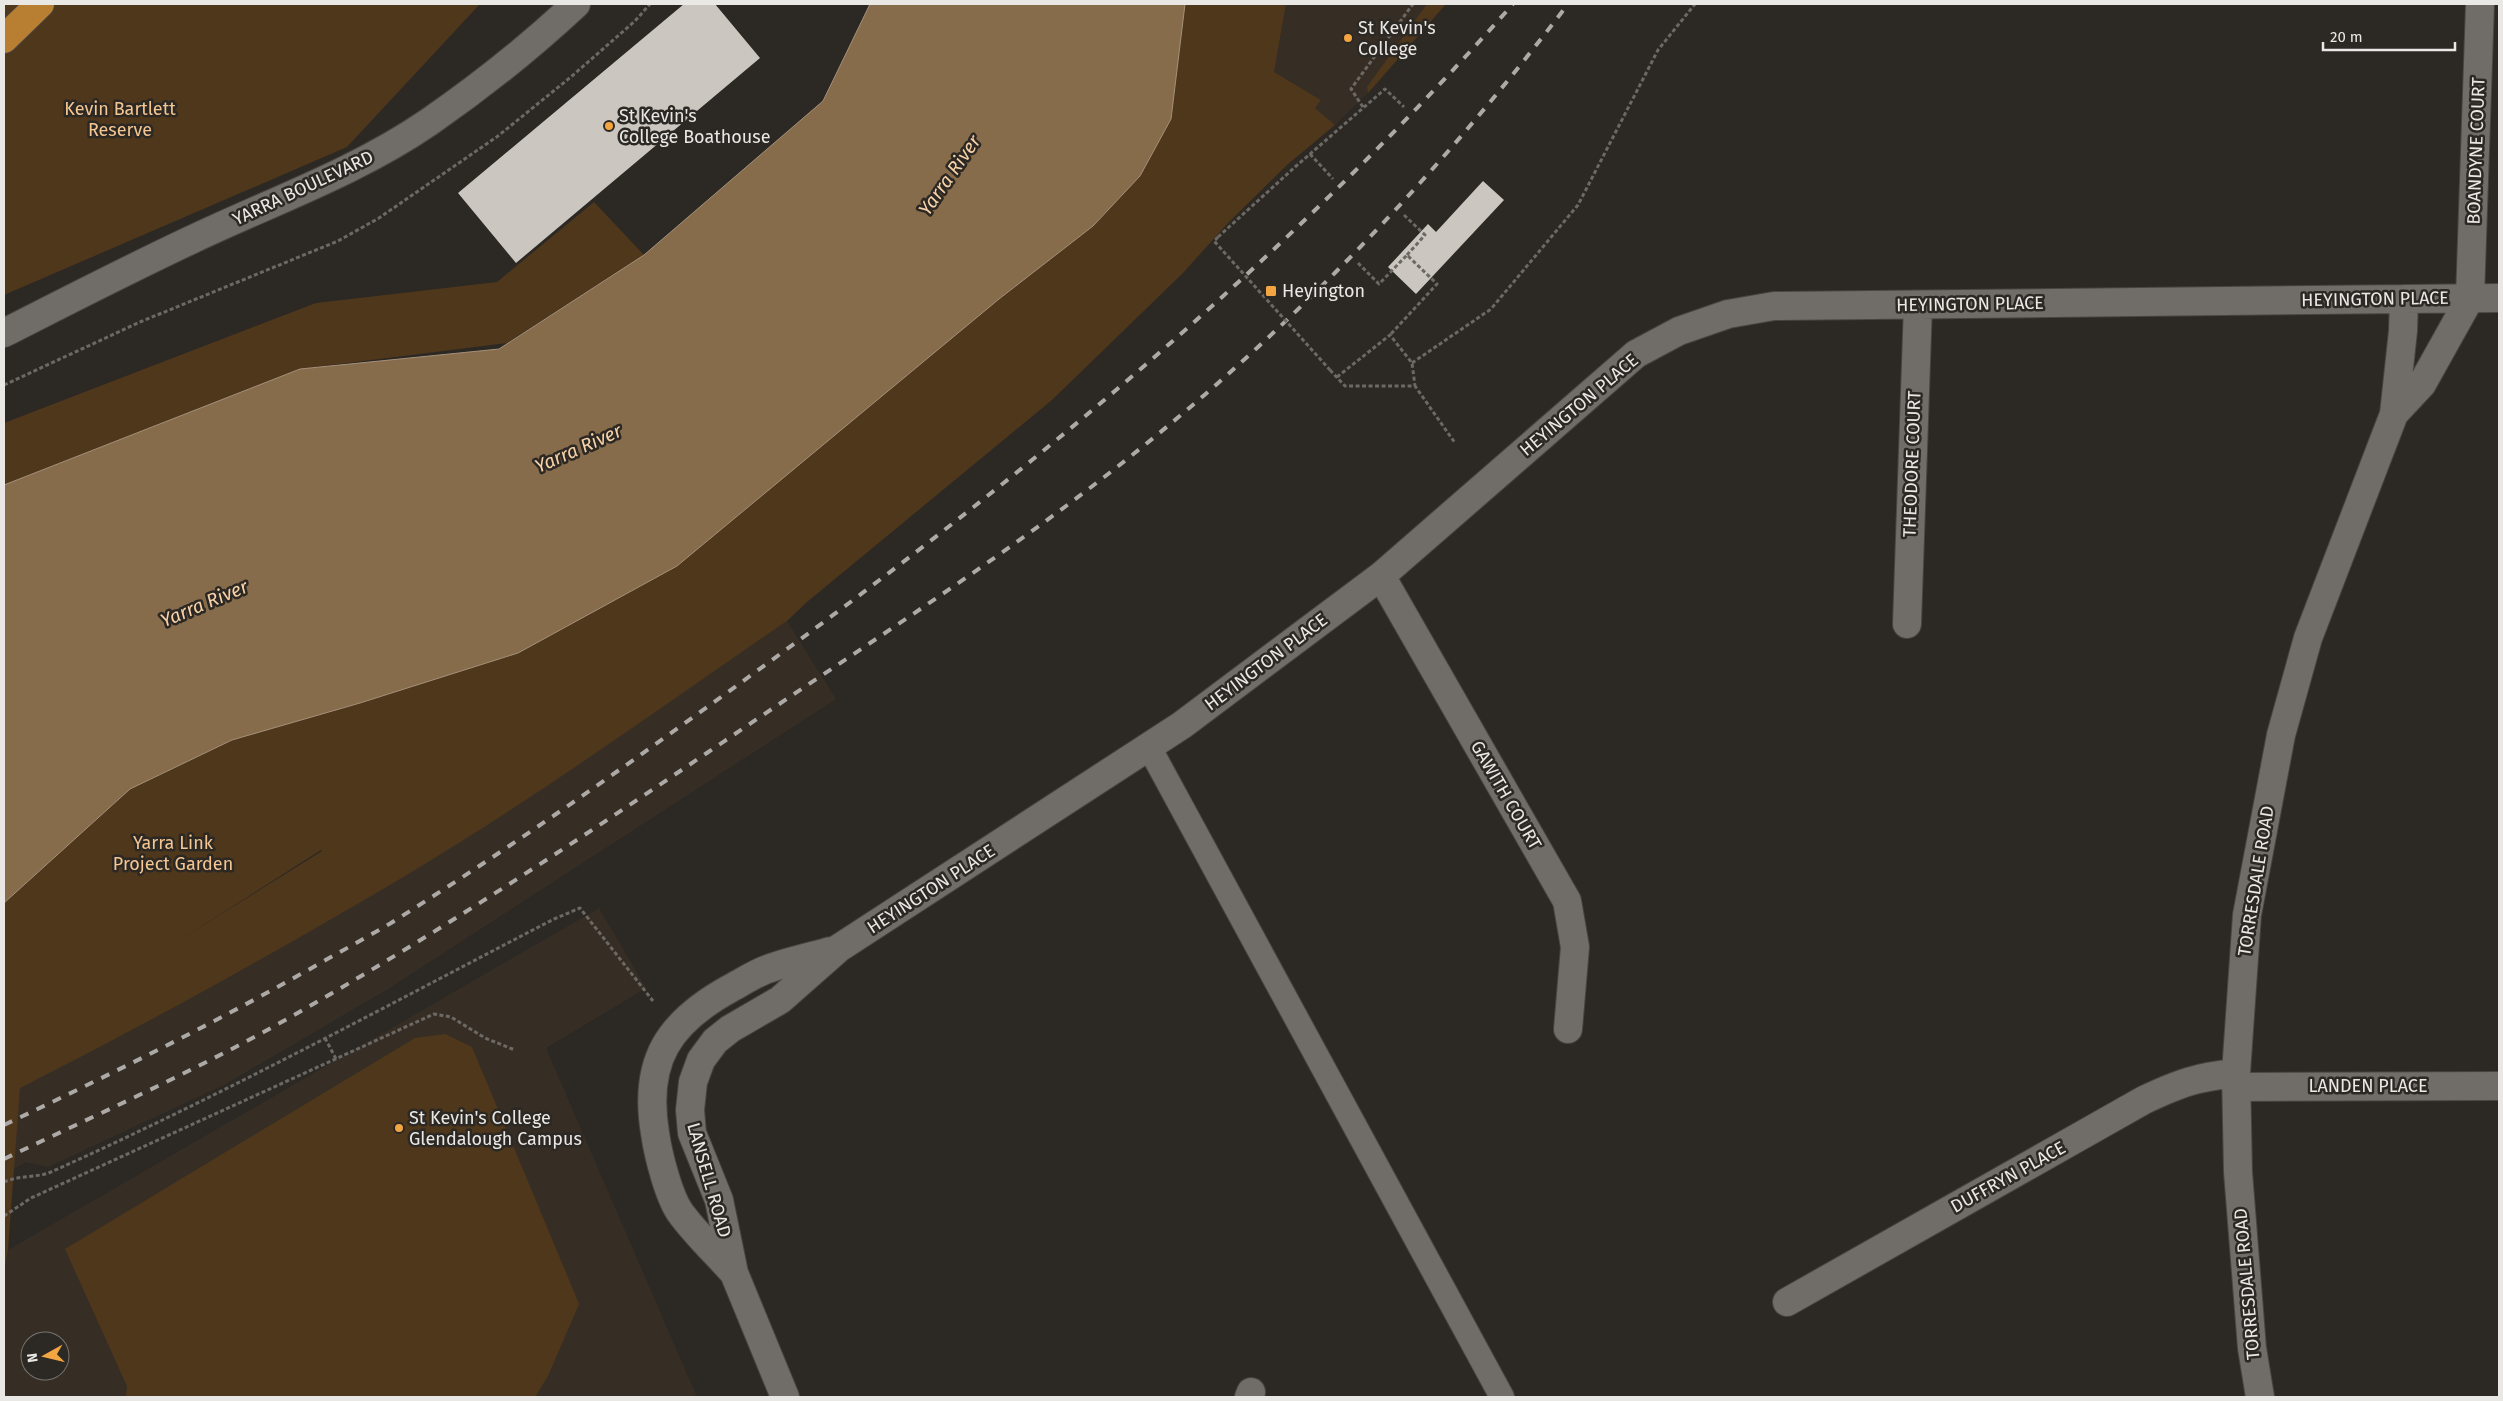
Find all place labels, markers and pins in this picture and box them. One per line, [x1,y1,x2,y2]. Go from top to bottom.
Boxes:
place label: St Kevin's College [1358,17,1436,60]
marker: St Kevin's College [1342,32,1354,44]
place label: St Kevin's College Boathouse [619,105,770,148]
marker: St Kevin's College Boathouse [603,120,615,132]
place label: Heyington [1282,280,1365,302]
marker: Heyington [1264,284,1278,298]
place label: St Kevin's College Glendalough Campus [409,1107,582,1150]
marker: St Kevin's College Glendalough Campus [393,1122,405,1134]

